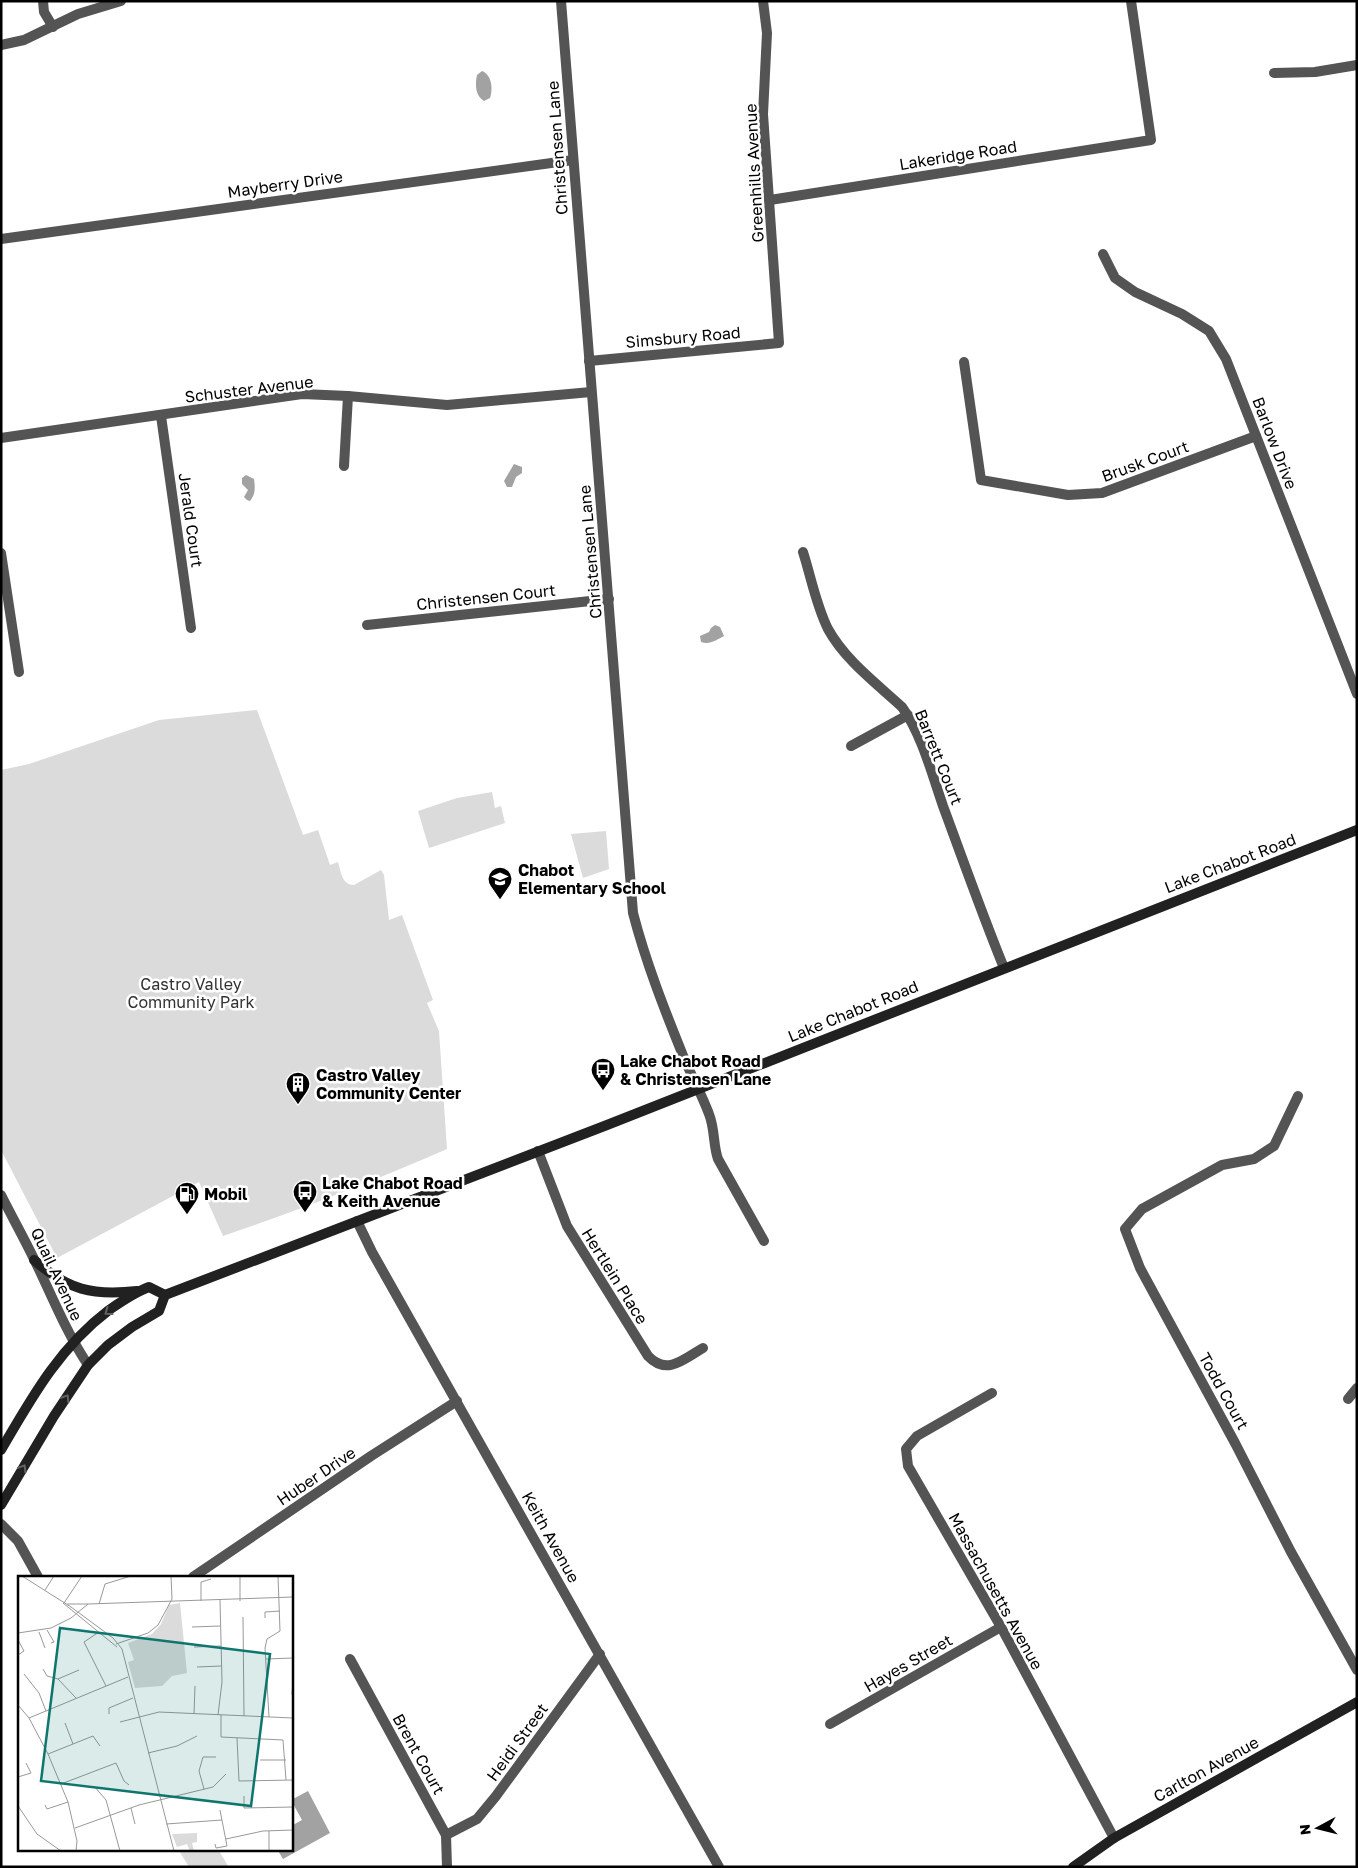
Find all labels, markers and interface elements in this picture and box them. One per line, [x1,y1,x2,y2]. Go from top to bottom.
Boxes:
street label: Christensen Lane [542,80,572,216]
street label: Greenhills Avenue [740,103,768,243]
street label: Lakeridge Road [898,136,1018,174]
street label: Mayberry Drive [226,166,344,202]
street label: Simsbury Road [625,322,741,352]
street label: Schuster Avenue [184,371,314,407]
street label: Barlow Drive [1248,394,1302,492]
street label: Brusk Court [1099,436,1191,486]
street label: Jerald Court [174,471,208,569]
street label: Christensen Lane [574,484,606,620]
street label: Christensen Court [415,580,557,614]
street label: Barrett Court [911,706,967,808]
street label: Lake Chabot Road [1161,829,1299,897]
place label: Chabot Elementary School [518,860,667,898]
school or university icon: Chabot Elementary School [487,866,513,900]
park label: Castro Valley Community Park [128,974,254,1012]
street label: Lake Chabot Road [785,976,921,1046]
place label: Lake Chabot Road & Christensen Lane [620,1051,771,1089]
bus stop icon: Lake Chabot Road & Christensen Lane [590,1057,616,1091]
place label: Castro Valley Community Center [316,1065,461,1103]
building icon: Castro Valley Community Center [285,1071,311,1105]
place label: Lake Chabot Road & Keith Avenue [322,1173,463,1211]
bus stop icon: Lake Chabot Road & Keith Avenue [292,1179,318,1213]
fuel station icon: Mobil [174,1181,200,1215]
place label: Mobil [204,1184,248,1204]
street label: Quail Avenue [27,1224,87,1324]
street label: Hertlein Place [578,1224,652,1328]
one-way arrow [105,1306,114,1314]
street label: Todd Court [1195,1349,1253,1433]
one-way arrow [60,1394,69,1403]
street label: Huber Drive [273,1442,359,1510]
one-way arrow [17,1464,27,1473]
street label: Keith Avenue [518,1488,584,1586]
street label: Massachusetts Avenue [944,1509,1048,1673]
inset map [18,1576,292,1850]
street label: Hayes Street [860,1630,956,1696]
street label: Heidi Street [482,1699,552,1785]
street label: Brent Court [389,1710,449,1798]
street label: Carlton Avenue [1150,1732,1262,1806]
north arrow [1293,1803,1343,1853]
text: N [1296,1823,1314,1836]

